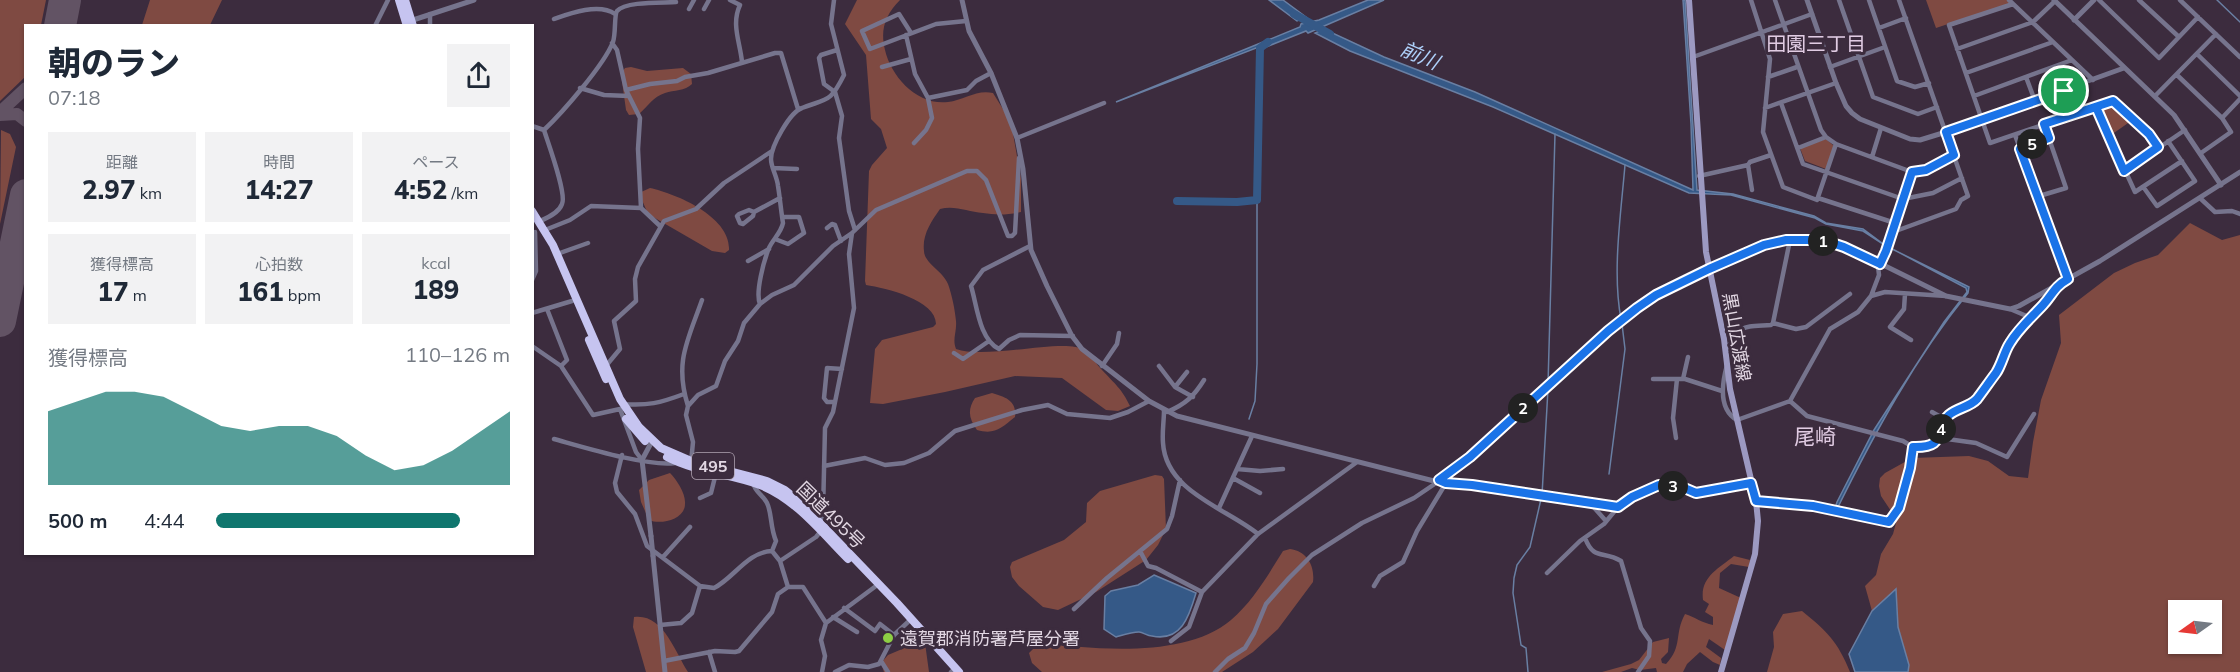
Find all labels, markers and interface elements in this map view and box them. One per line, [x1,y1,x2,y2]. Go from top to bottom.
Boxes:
district label: 田園三丁目 [1766,31,1866,56]
water label: 前川 [1397,36,1445,75]
text: 朝のラン [48,42,180,83]
button: share [447,44,510,107]
pin [2038,65,2089,116]
icon: arrive [2047,74,2080,107]
text: 07:18 [48,85,101,110]
pin: 5 [2017,129,2047,159]
text: 5 [2027,134,2037,154]
text: 距離 [106,152,138,172]
text: 時間 [263,152,295,172]
text: ペース [412,152,460,172]
text: 2.97 [82,173,136,206]
text: 14:27 [244,173,314,206]
text: 4:52 [394,173,447,206]
text: km [136,183,162,203]
text: /km [447,183,478,203]
pin: 1 [1808,226,1838,256]
text: 1 [1818,231,1828,251]
text: kcal [421,253,451,273]
text: 獲得標高 [90,254,154,274]
text: 心拍数 [255,254,303,274]
text: 189 [413,273,459,306]
text: 17 [97,275,128,308]
text: 161 [237,275,284,308]
text: m [128,285,147,305]
text: bpm [284,285,321,305]
street label: 黒山広渡線 [1718,291,1756,383]
text: 110–126 m [405,342,510,367]
text: 獲得標高 [48,345,128,370]
pin: 2 [1508,393,1538,423]
text: 2 [1518,398,1528,418]
pin: 4 [1926,414,1956,444]
text: 4 [1936,419,1946,439]
district label: 尾崎 [1794,423,1836,449]
road number: 495 [692,453,734,479]
pin: 3 [1658,471,1688,501]
text: 3 [1668,476,1678,496]
street label: 国道495号 [792,477,870,553]
text: 500 m [48,508,107,533]
text: 4:44 [144,508,185,533]
north arrow [2168,600,2222,654]
map controls [2168,600,2222,654]
place label: 遠賀郡消防署芦屋分署 [900,627,1080,650]
marker: 遠賀郡消防署芦屋分署 [881,631,895,645]

